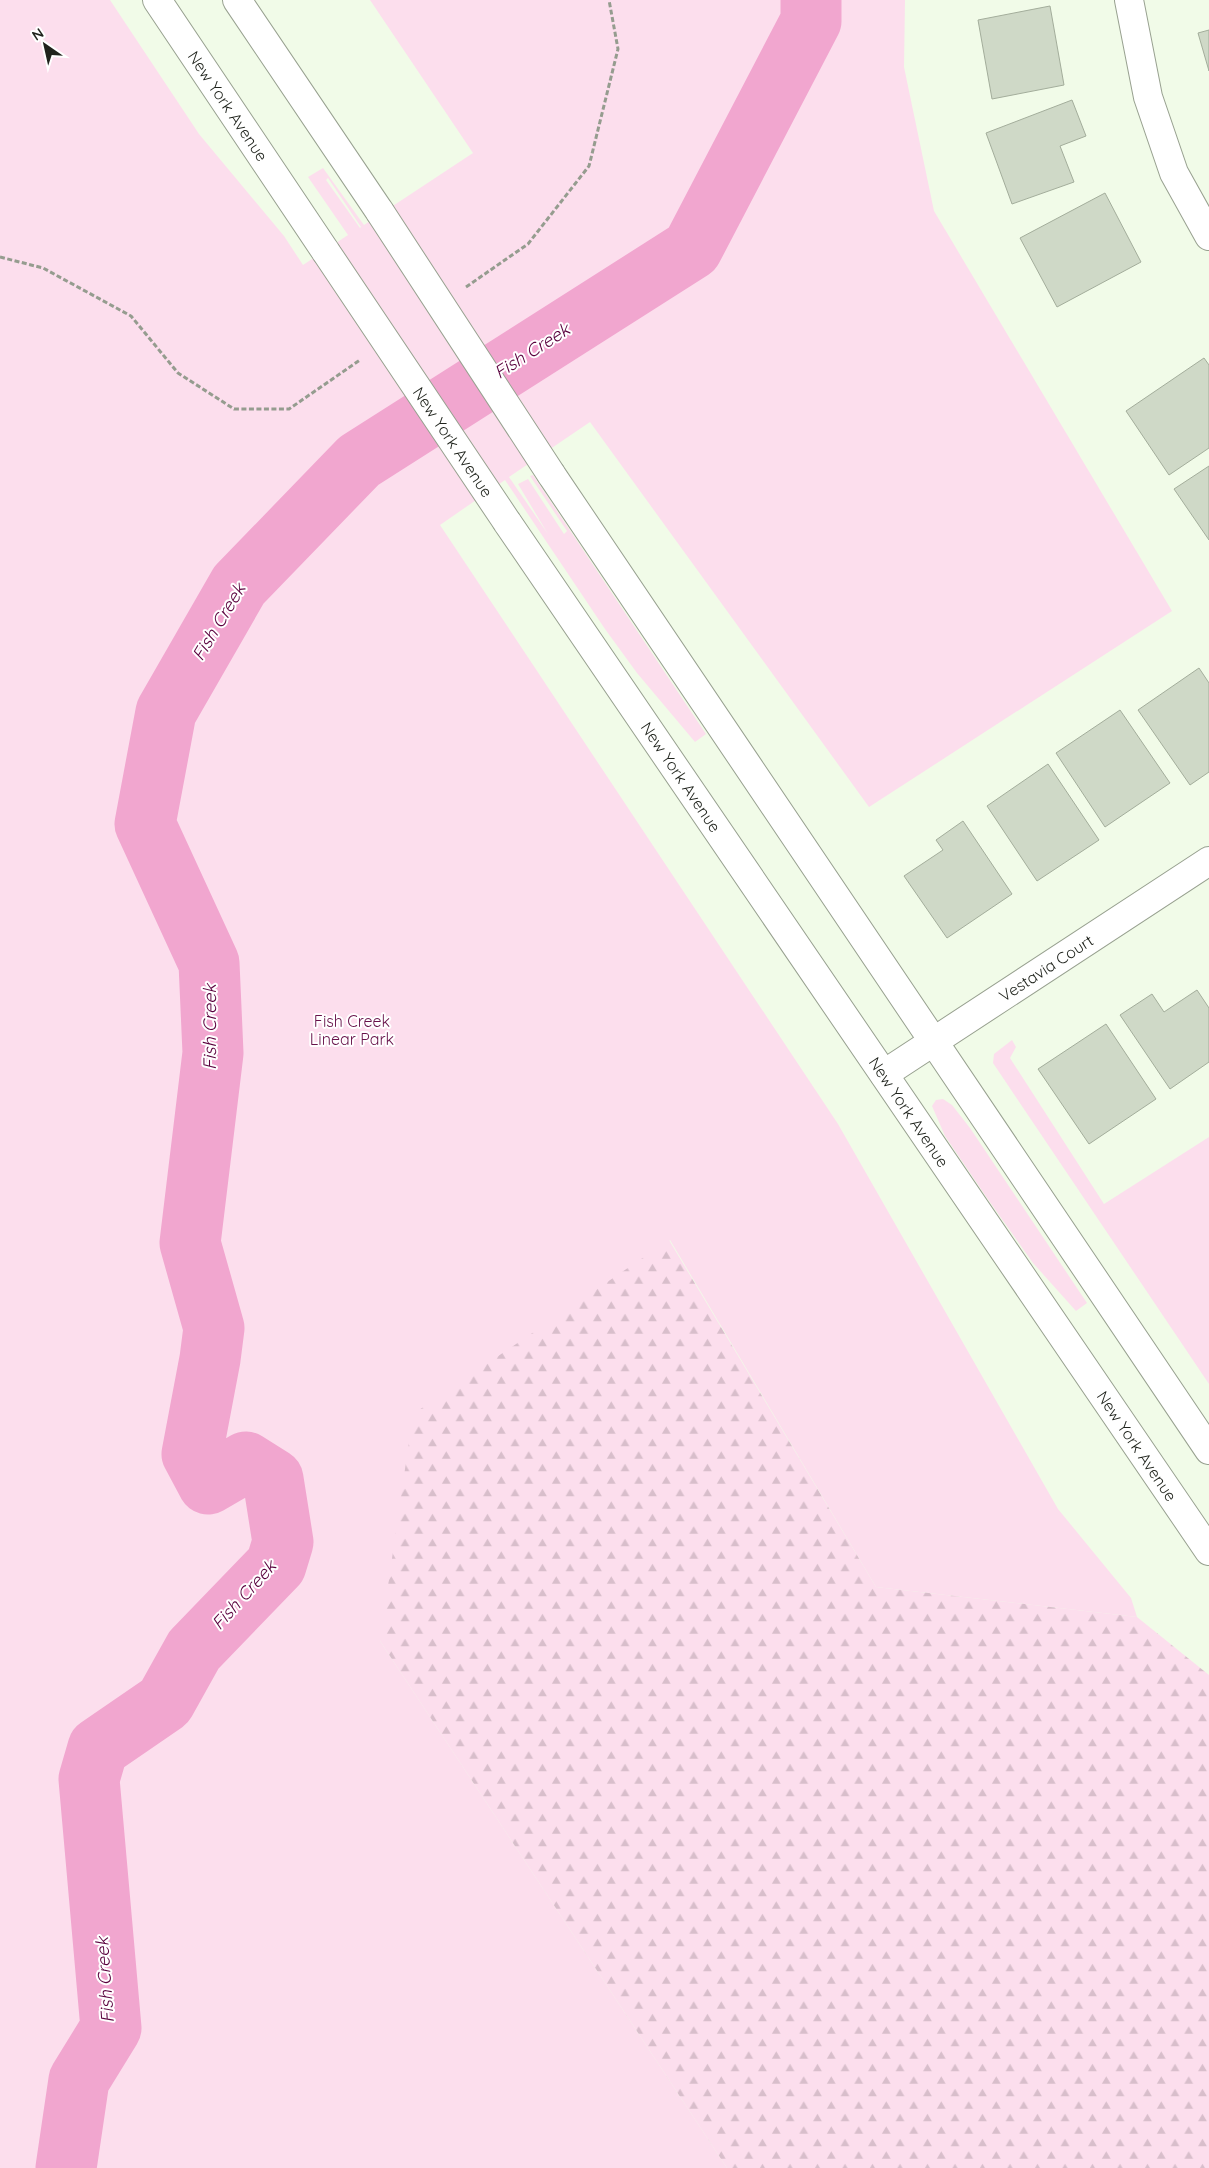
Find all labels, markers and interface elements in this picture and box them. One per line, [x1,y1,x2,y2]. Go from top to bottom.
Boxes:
north arrow [20,20,70,70]
text: N [28,24,47,45]
street label: New York Avenue [184,47,272,165]
water label: Fish Creek [489,317,575,384]
street label: New York Avenue [409,383,497,501]
water label: Fish Creek [187,578,251,664]
street label: New York Avenue [637,718,725,836]
street label: Vestavia Court [995,930,1097,1006]
water label: Fish Creek [198,983,221,1070]
park label: Fish Creek Linear Park [310,1011,394,1049]
street label: New York Avenue [865,1053,953,1171]
street label: New York Avenue [1093,1387,1181,1505]
water label: Fish Creek [206,1554,282,1634]
water label: Fish Creek [90,1935,119,2024]

